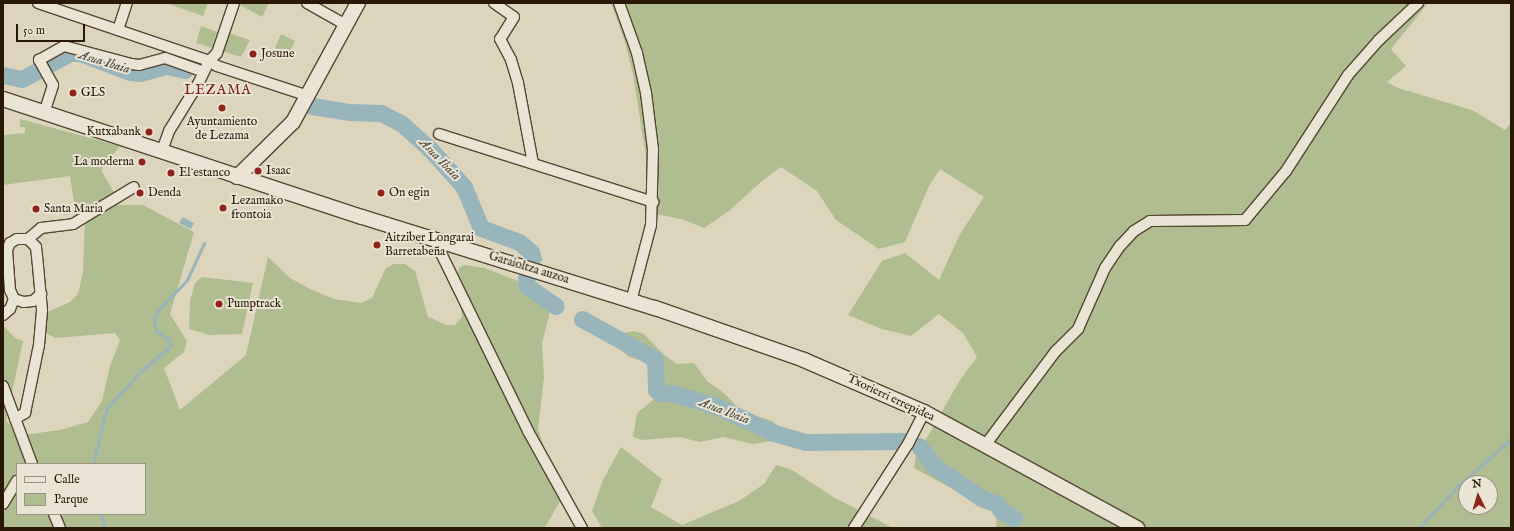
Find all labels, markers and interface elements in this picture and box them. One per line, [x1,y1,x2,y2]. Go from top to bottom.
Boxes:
scale bar [18,16,87,42]
text: 50 m [23,23,45,38]
place label: Josune [261,47,294,61]
water label: Asua Ibaia [77,48,131,78]
marker: Josune [248,49,258,59]
district label: LEZAMA [184,82,252,98]
place label: GLS [81,86,105,100]
marker: GLS [68,88,78,98]
marker: Ayuntamiento de Lezama [217,103,227,113]
place label: Ayuntamiento de Lezama [187,115,257,143]
place label: Kutxabank [87,125,141,139]
marker: Kutxabank [144,127,154,137]
water label: Asua Ibaia [415,136,463,184]
place label: La moderna [74,155,134,169]
marker: La moderna [137,157,147,167]
place label: Isaac [266,164,291,178]
place label: El estanco [179,166,230,180]
marker: Isaac [253,166,263,176]
marker: El estanco [166,168,176,178]
place label: Denda [148,186,181,200]
place label: On egin [389,186,430,200]
marker: Denda [135,188,145,198]
marker: On egin [376,188,386,198]
place label: Lezamako frontoia [231,194,283,222]
place label: Santa Maria [44,202,103,216]
marker: Lezamako frontoia [218,203,228,213]
marker: Santa Maria [31,204,41,214]
place label: Aitziber Longarai Barretabeña [385,231,474,259]
marker: Aitziber Longarai Barretabeña [372,240,382,250]
street label: Garaioltza auzoa [487,249,571,287]
place label: Pumptrack [227,297,281,311]
marker: Pumptrack [214,299,224,309]
street label: Txorierri errepidea [845,372,937,424]
water label: Asua Ibaia [697,395,751,429]
legend [16,463,146,515]
text: Calle [54,472,80,487]
north arrow [1458,475,1498,515]
text: N [1472,477,1482,491]
text: Parque [54,492,88,507]

